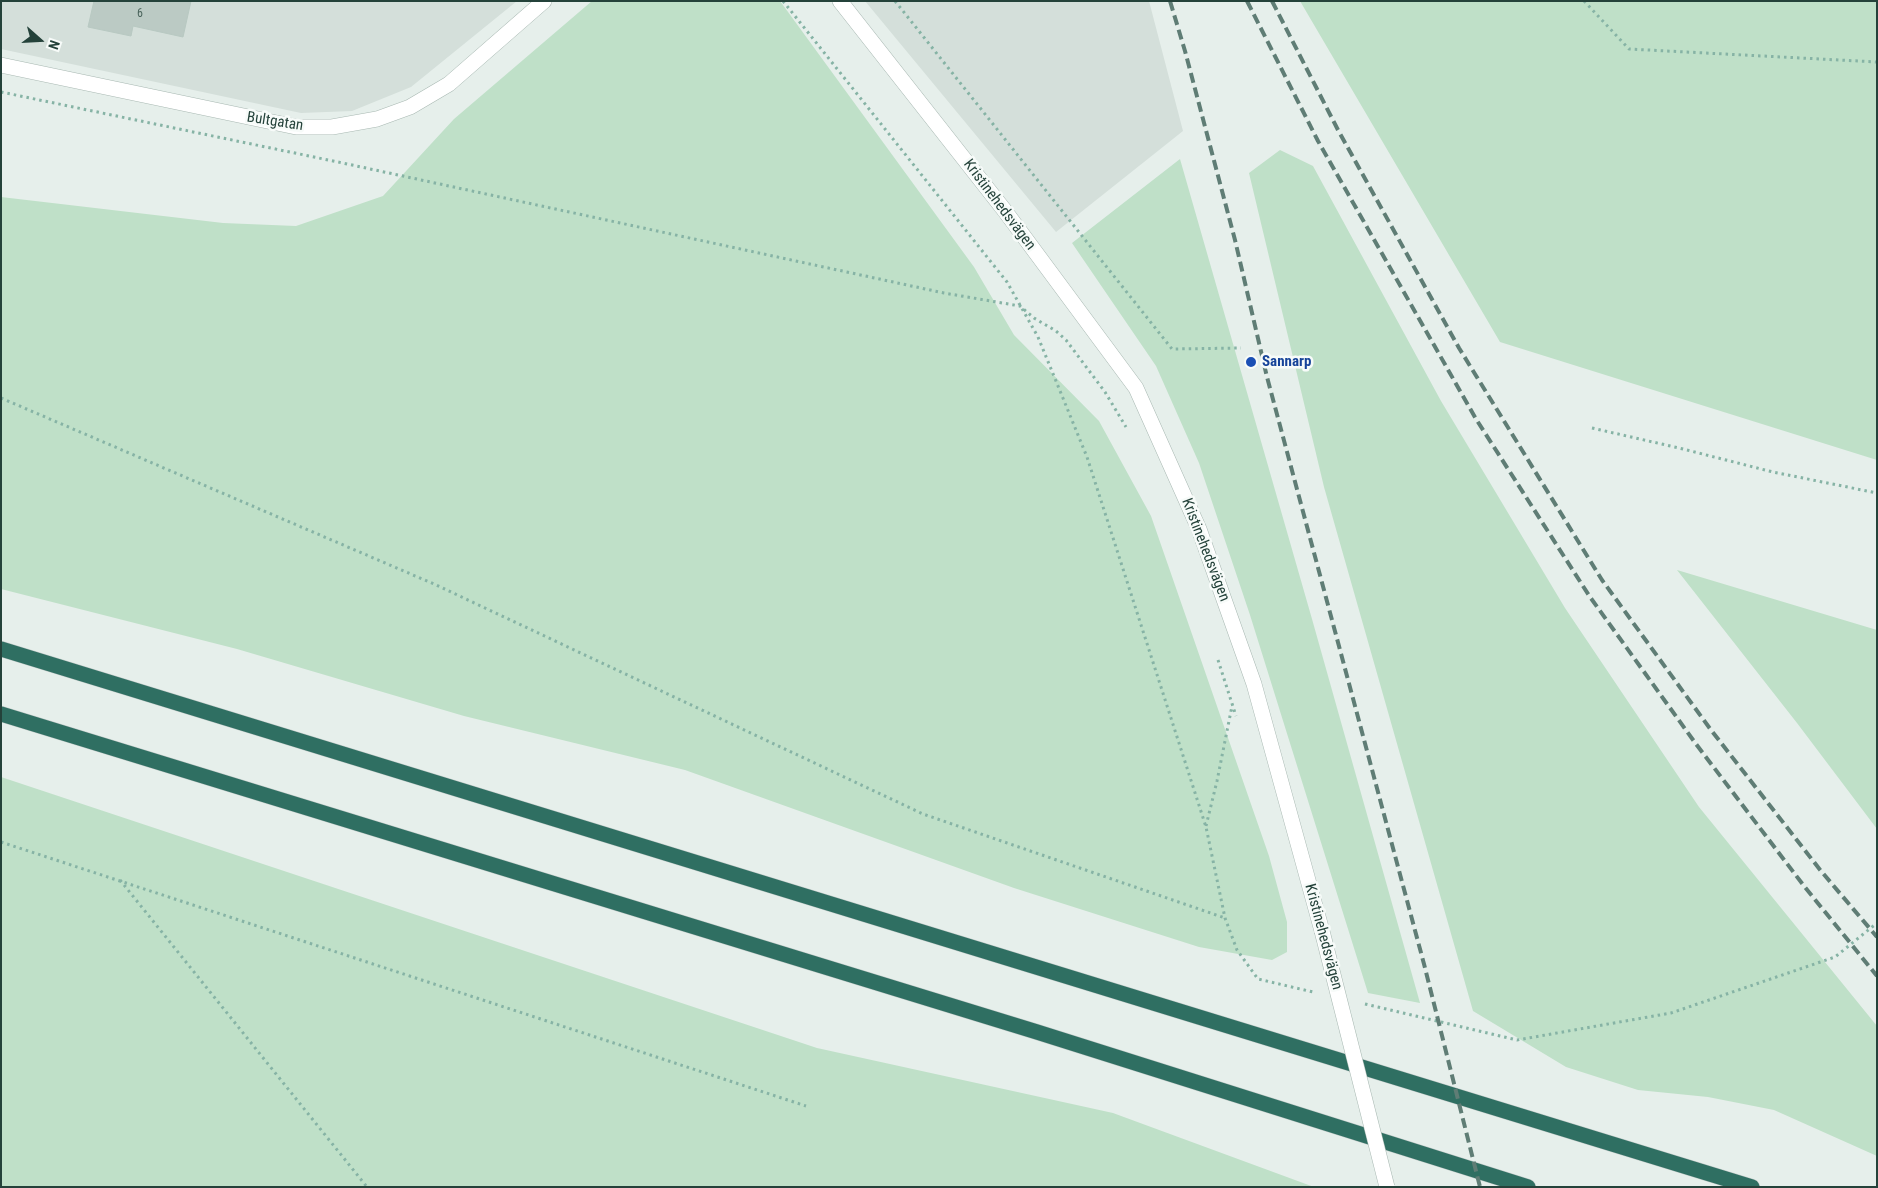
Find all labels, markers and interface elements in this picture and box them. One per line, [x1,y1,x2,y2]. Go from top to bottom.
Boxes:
house number: 6 [137,7,143,21]
north arrow [15,15,65,65]
text: N [45,38,63,52]
street label: Bultgatan [246,109,304,135]
street label: Kristinehedsvägen [959,156,1039,254]
place label: Sannarp [1262,353,1311,371]
marker: Sannarp [1244,355,1258,369]
street label: Kristinehedsvägen [1177,496,1233,604]
street label: Kristinehedsvägen [1300,882,1346,992]

